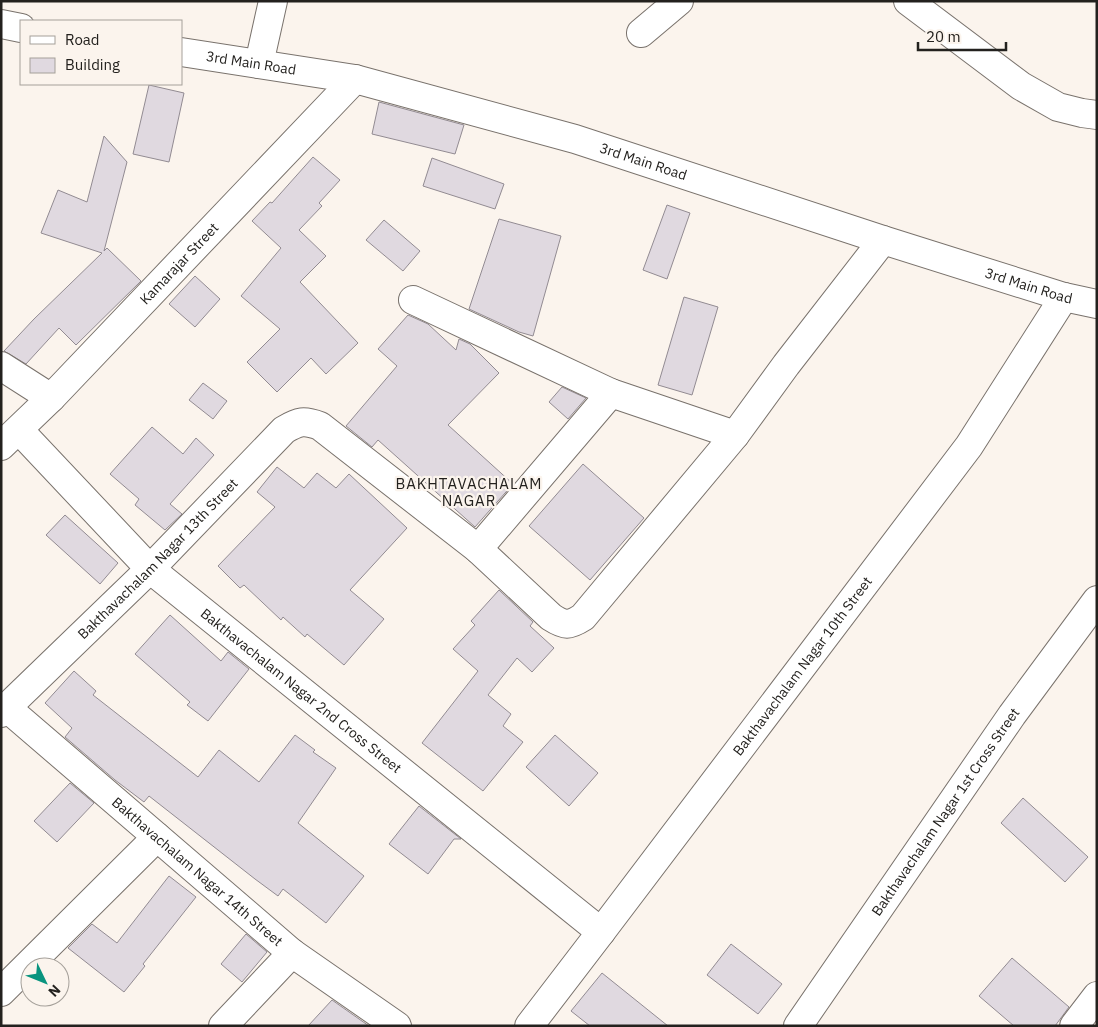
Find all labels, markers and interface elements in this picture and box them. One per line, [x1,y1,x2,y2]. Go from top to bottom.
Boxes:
legend [20,20,182,85]
scale bar [918,20,1006,52]
text: 20 m [926,27,961,46]
text: Road [65,30,100,49]
street label: 3rd Main Road [205,47,297,79]
text: Building [65,55,120,74]
street label: 3rd Main Road [597,139,689,184]
street label: Kamarajar Street [136,219,222,308]
street label: 3rd Main Road [983,264,1074,308]
street label: Bakthavachalam Nagar 13th Street [74,474,242,643]
district label: BAKHTAVACHALAM NAGAR [395,474,543,510]
street label: Bakthavachalam Nagar 10th Street [729,573,876,759]
street label: Bakthavachalam Nagar 2nd Cross Street [197,604,405,777]
street label: Bakthavachalam Nagar 1st Cross Street [867,704,1023,919]
street label: Bakthavachalam Nagar 14th Street [108,793,287,950]
north arrow [20,957,70,1007]
text: N [44,981,65,1001]

